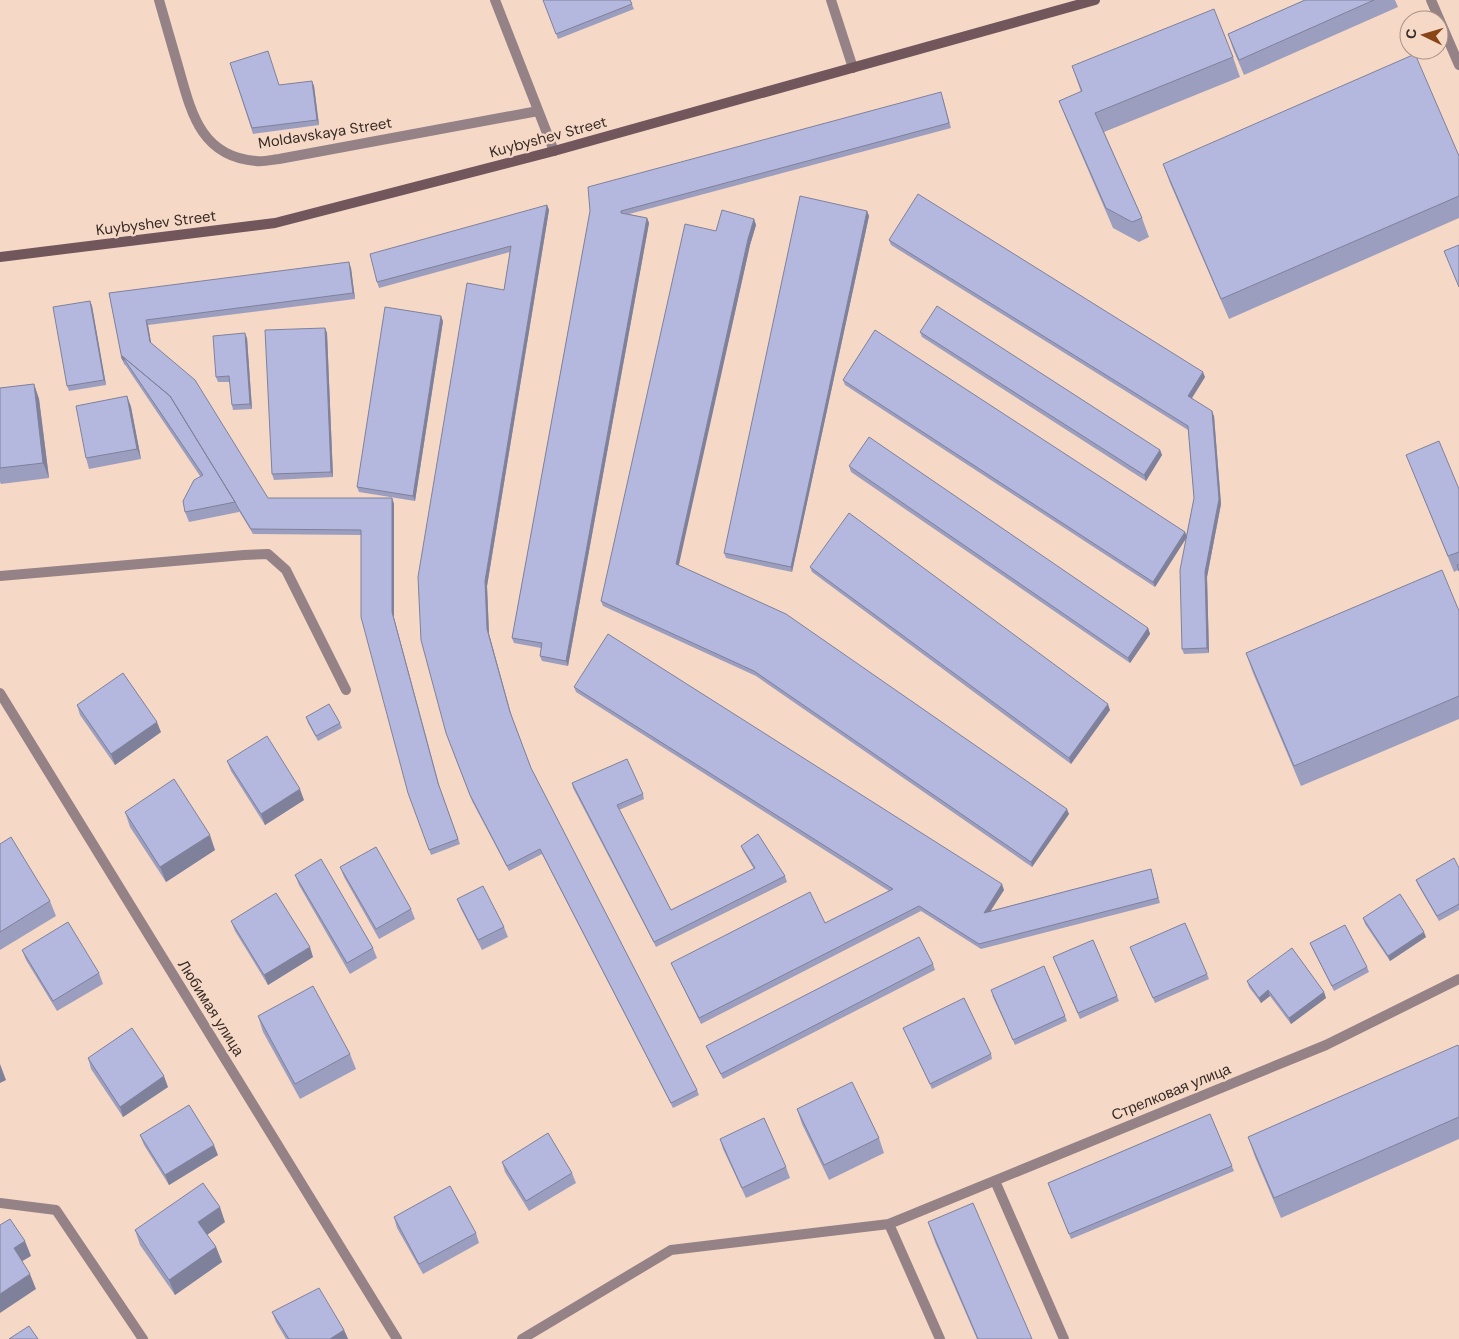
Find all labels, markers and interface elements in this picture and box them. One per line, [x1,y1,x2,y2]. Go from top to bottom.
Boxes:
north arrow [1399,10,1449,60]
text: С [1402,28,1420,40]
street label: Kuybyshev Street [487,112,609,162]
street label: Moldavskaya Street [257,113,393,153]
street label: Kuybyshev Street [95,206,217,240]
street label: Любимая улица [173,956,249,1061]
street label: Стрелковая улица [1108,1059,1234,1125]

